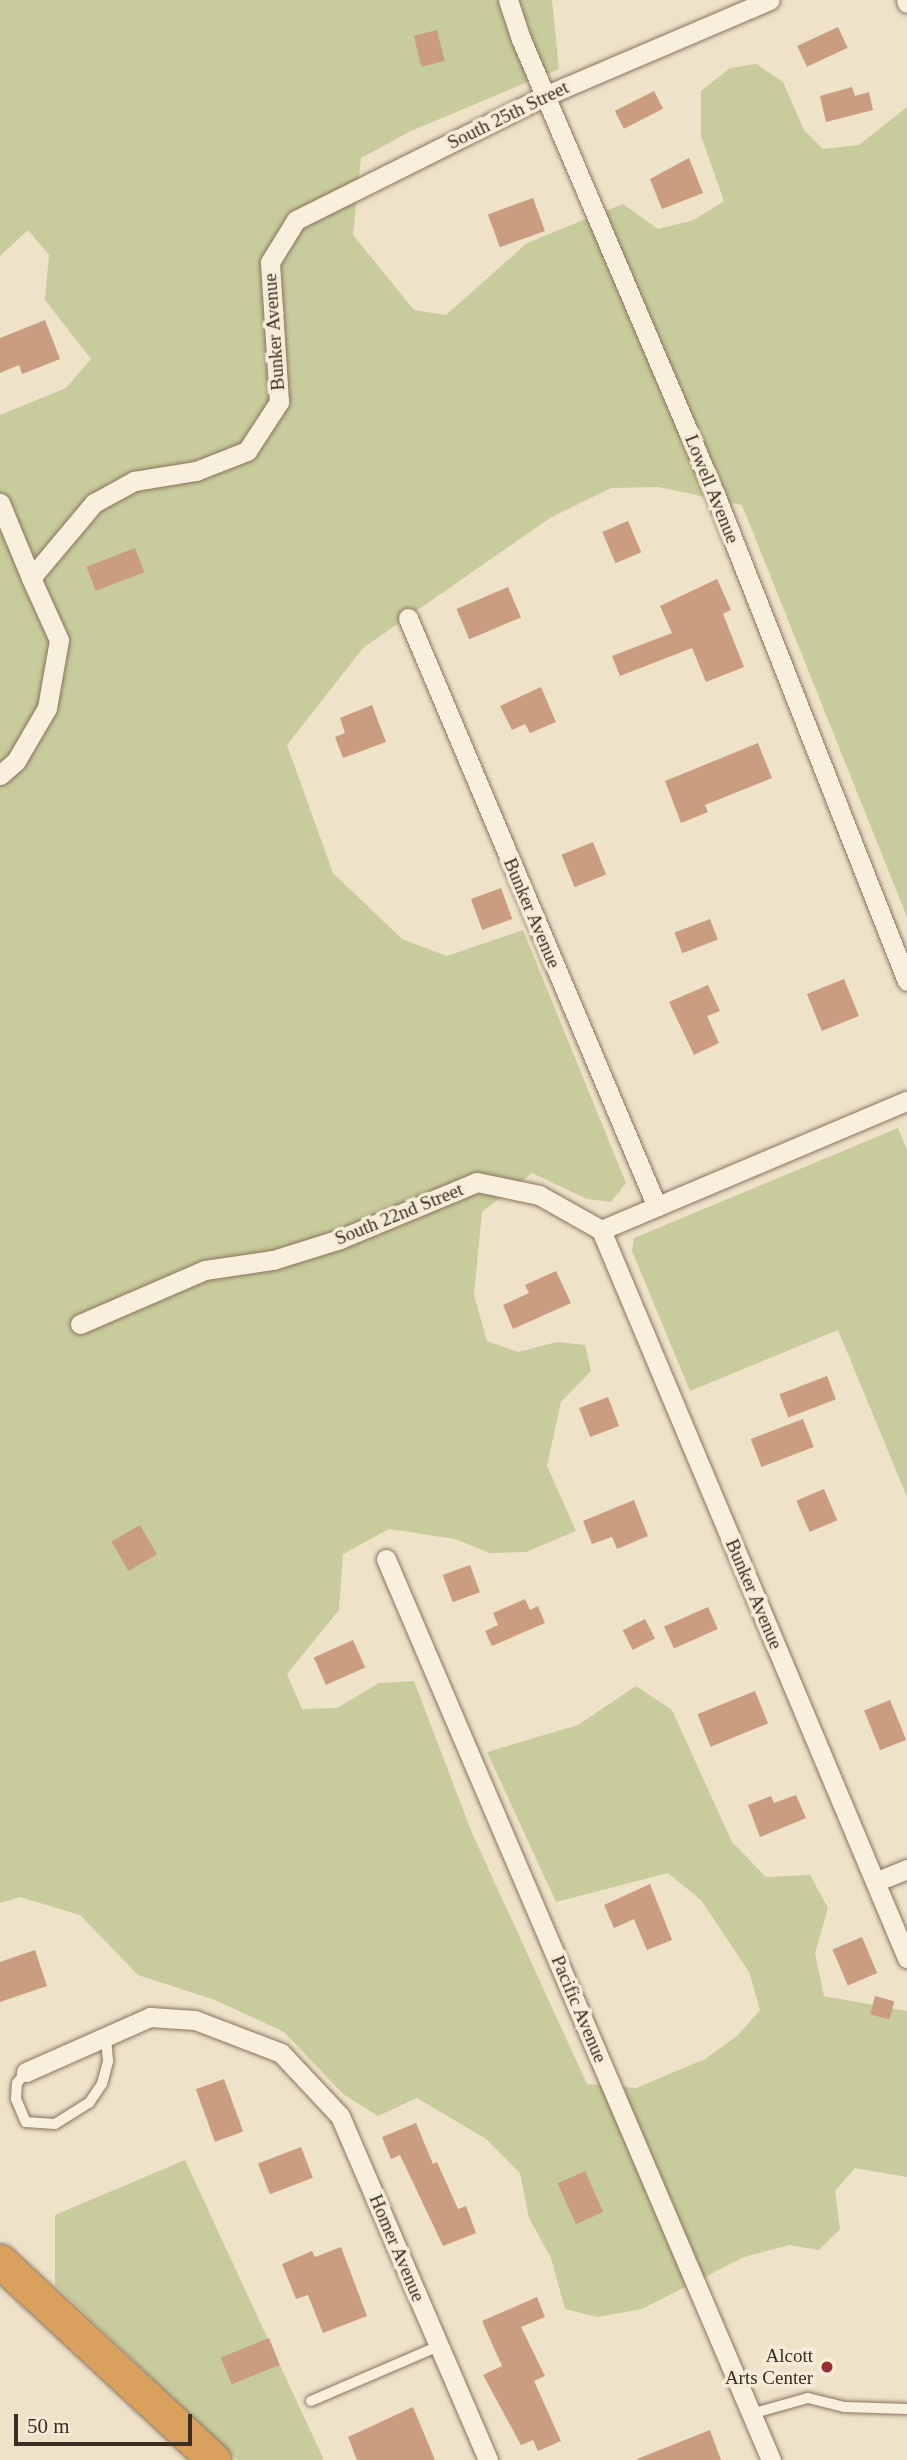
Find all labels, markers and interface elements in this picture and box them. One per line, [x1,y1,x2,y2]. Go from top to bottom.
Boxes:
street label: South 25th Street [444,76,572,154]
street label: Bunker Avenue [258,272,290,392]
street label: Lowell Avenue [680,431,744,547]
street label: Bunker Avenue [498,854,566,972]
street label: South 22nd Street [332,1178,466,1250]
street label: Bunker Avenue [720,1535,788,1653]
street label: Pacific Avenue [546,1952,612,2066]
street label: Homer Avenue [364,2191,430,2305]
place label: Alcott Arts Center [725,2345,813,2389]
marker: Alcott Arts Center [819,2359,835,2375]
scale bar [18,2400,196,2444]
text: 50 m [27,2414,70,2438]

